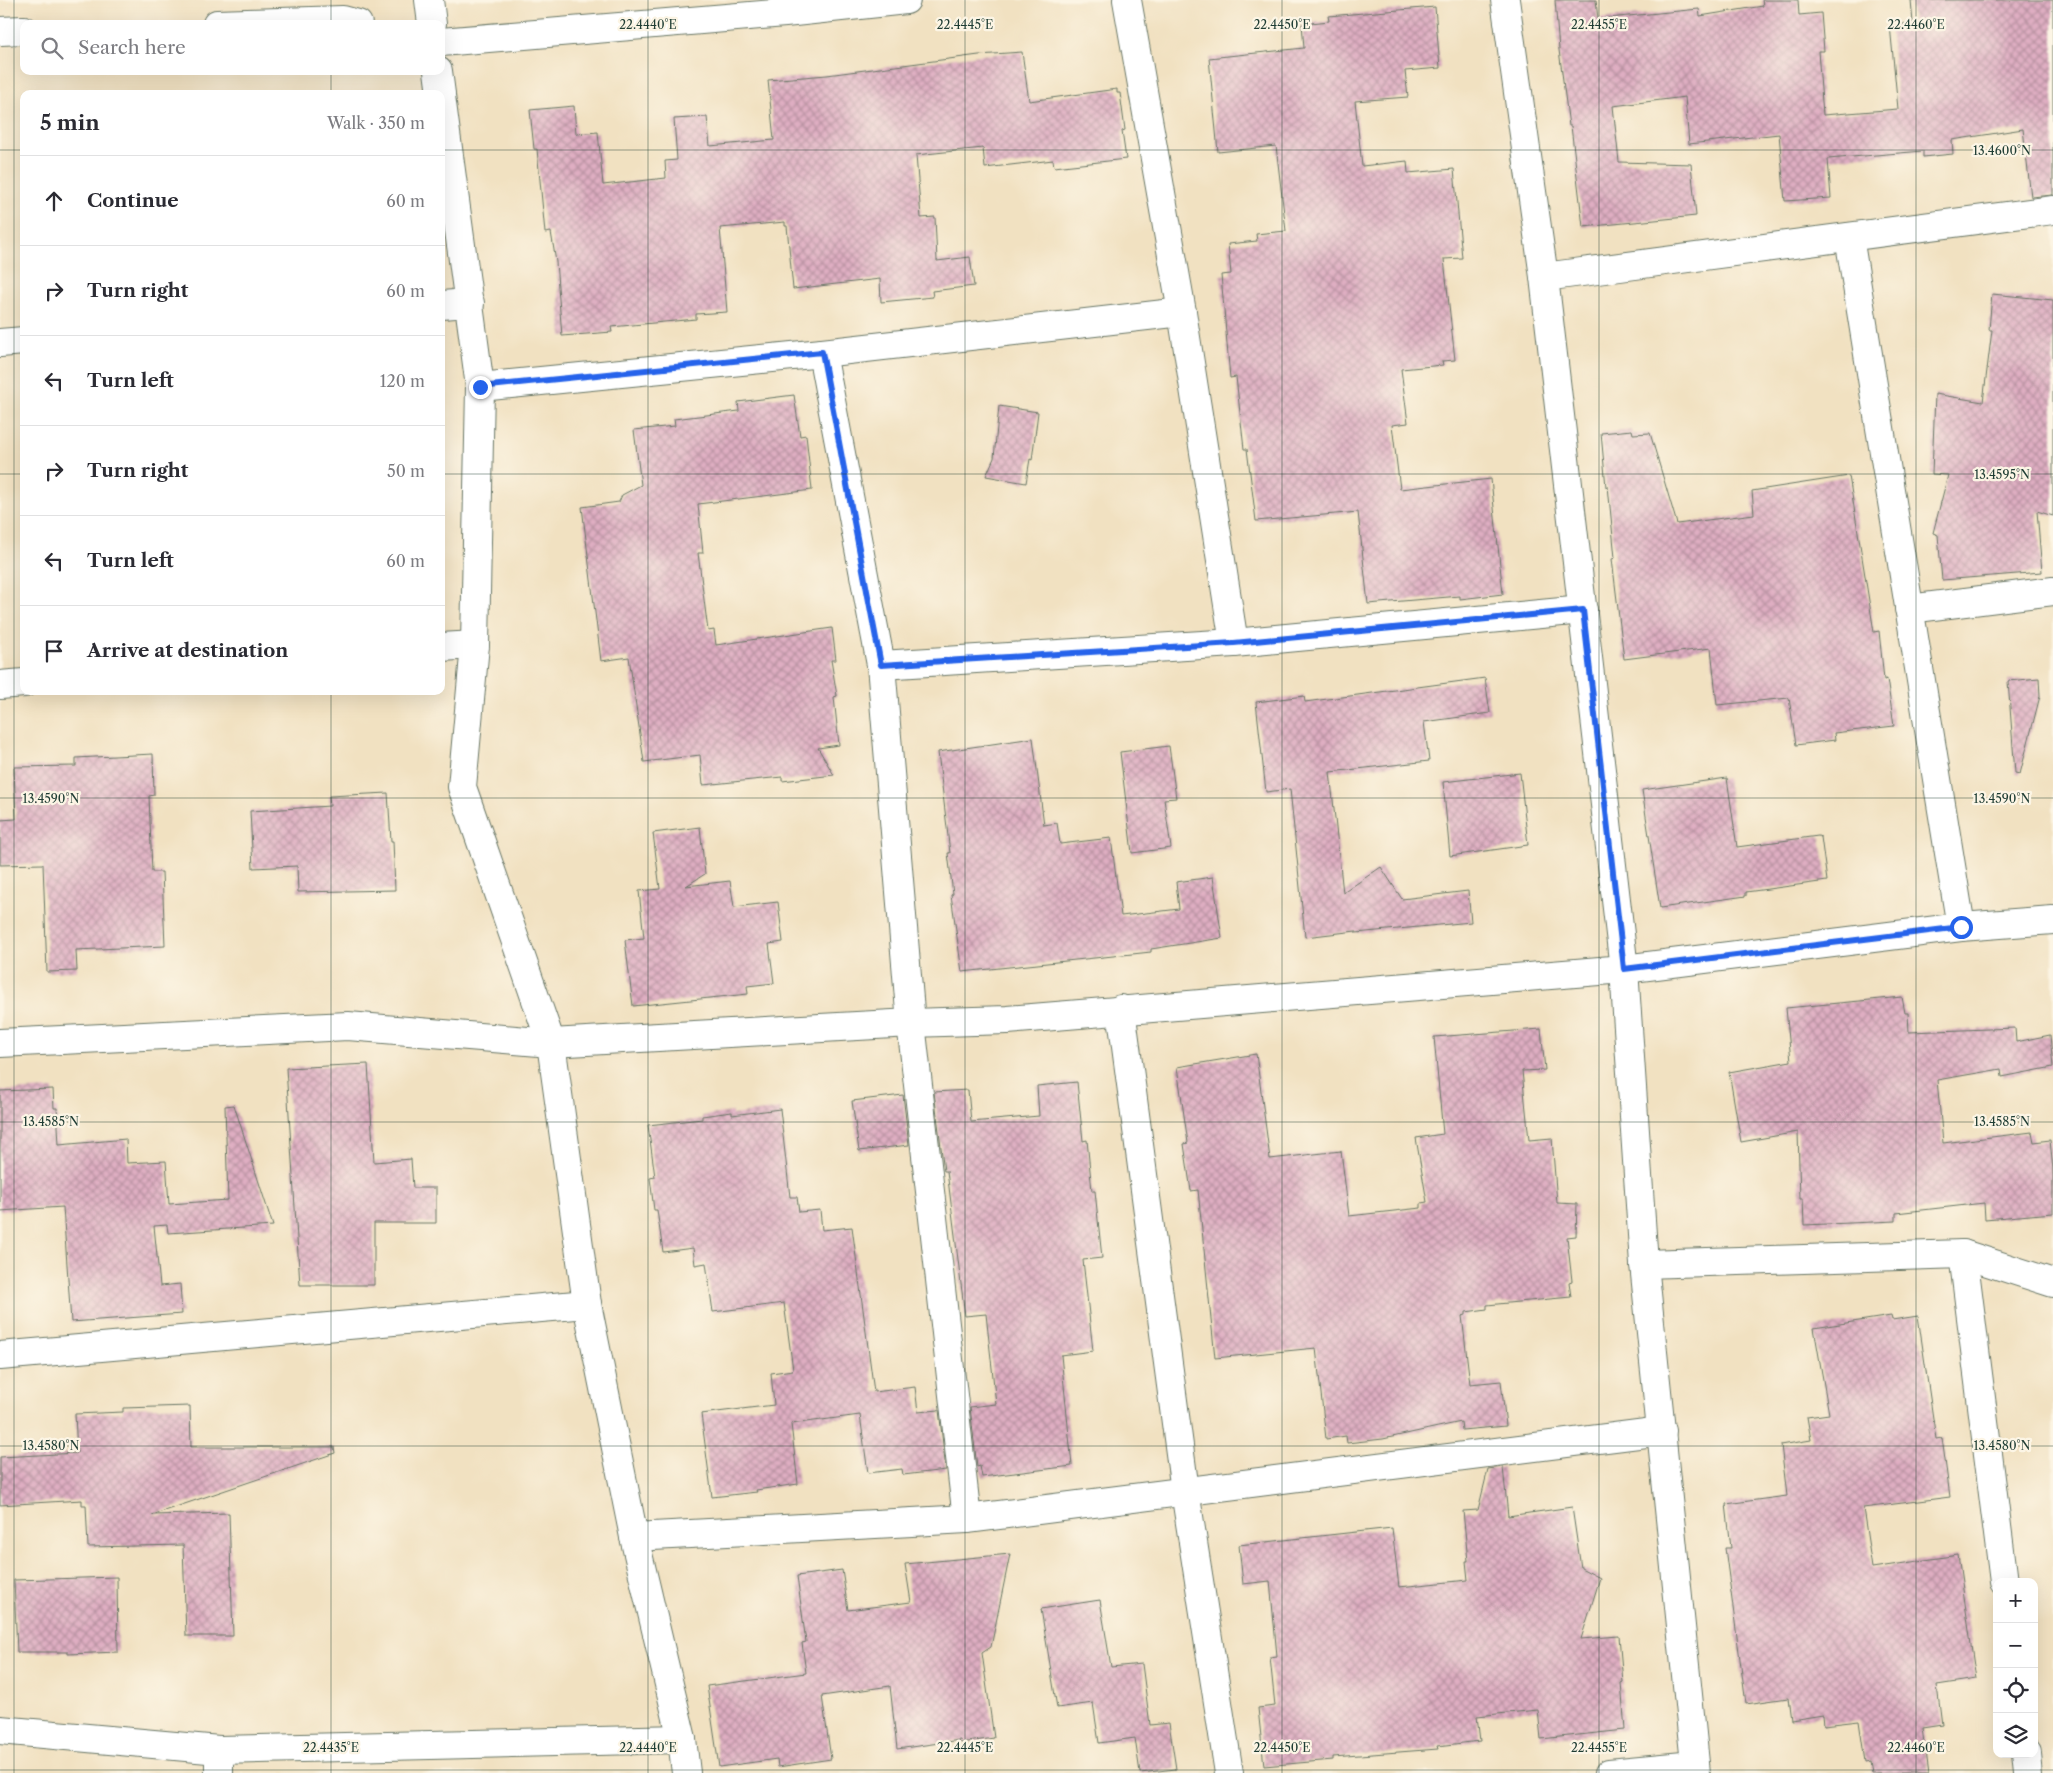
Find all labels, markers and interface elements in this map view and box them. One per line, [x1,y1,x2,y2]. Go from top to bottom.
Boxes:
text: 22.4440°E [619,17,677,32]
text: 22.4445°E [937,17,993,32]
text: 22.4450°E [1253,17,1311,32]
text: 22.4455°E [1571,17,1627,32]
text: 22.4460°E [1887,17,1945,32]
search box [20,20,445,75]
icon: search [38,34,66,62]
text: Search here [78,36,186,59]
text: 5 min [40,110,100,135]
text: Walk · 350 m [327,113,425,133]
text: 13.4600°N [1973,143,2031,158]
icon: ahead [40,187,68,215]
text: Continue [87,189,179,212]
text: 60 m [386,191,425,211]
icon: right [40,277,68,305]
text: Turn right [87,279,188,302]
text: 60 m [386,281,425,301]
icon: left [40,367,68,395]
text: Turn left [87,369,174,392]
text: 120 m [380,371,425,391]
route end [469,376,492,399]
icon: right [40,457,68,485]
text: Turn right [87,459,188,482]
text: 50 m [387,461,425,481]
text: 13.4595°N [1974,467,2030,482]
icon: left [40,547,68,575]
text: Turn left [87,549,174,572]
text: 60 m [386,551,425,571]
icon: arrive [40,637,68,665]
text: Arrive at destination [87,639,288,662]
text: 13.4590°N [23,791,79,806]
text: 13.4590°N [1974,791,2030,806]
route start [1950,916,1973,939]
text: 13.4585°N [23,1114,79,1129]
text: 13.4585°N [1974,1114,2030,1129]
text: 13.4580°N [23,1438,80,1453]
text: 13.4580°N [1974,1438,2031,1453]
map controls [1993,1578,2038,1758]
button: + [1993,1578,2038,1623]
button: − [1993,1623,2038,1668]
button: locate [1993,1668,2038,1713]
button: layers [1993,1713,2038,1758]
text: 22.4435°E [303,1740,359,1755]
text: 22.4440°E [619,1740,677,1755]
text: 22.4445°E [937,1740,993,1755]
text: 22.4450°E [1253,1740,1311,1755]
text: 22.4455°E [1571,1740,1627,1755]
text: 22.4460°E [1887,1740,1945,1755]

